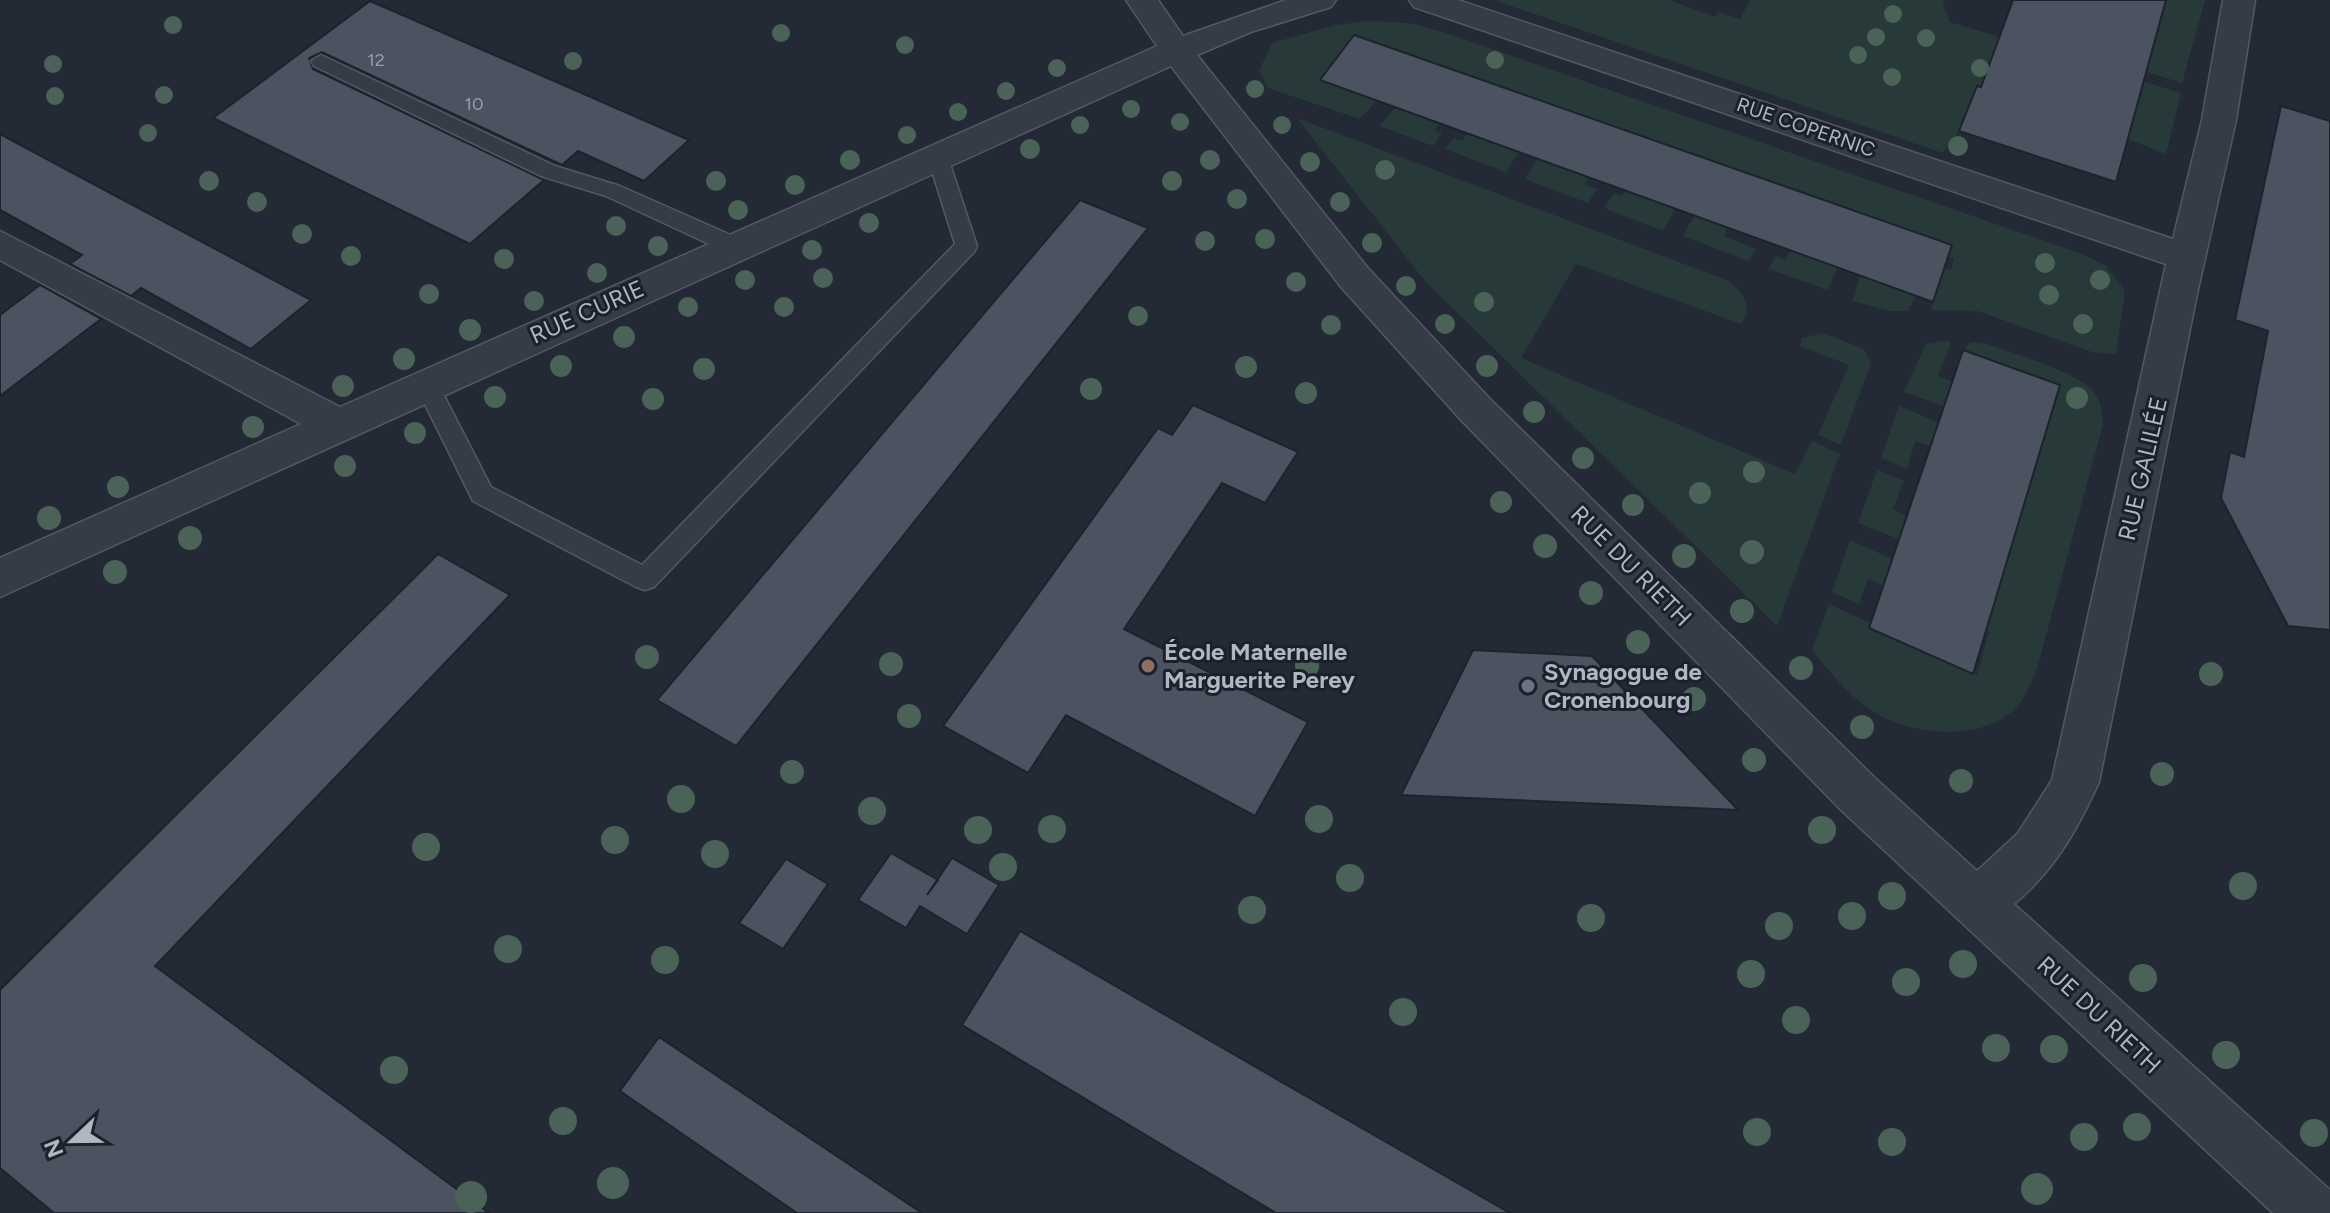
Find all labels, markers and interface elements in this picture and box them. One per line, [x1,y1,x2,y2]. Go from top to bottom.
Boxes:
house number: 12 [367,49,385,71]
street label: RUE COPERNIC [1734,92,1878,162]
house number: 10 [465,93,483,115]
street label: RUE CURIE [525,273,648,350]
street label: RUE GALILÉE [2112,394,2173,543]
street label: RUE DU RIETH [1565,499,1698,632]
place label: École Maternelle Marguerite Perey [1164,637,1355,694]
marker: École Maternelle Marguerite Perey [1139,657,1157,675]
place label: Synagogue de Cronenbourg [1544,657,1702,714]
marker: Synagogue de Cronenbourg [1519,677,1537,695]
street label: RUE DU RIETH [2031,950,2167,1079]
north arrow [32,1101,112,1181]
text: N [38,1135,70,1161]

